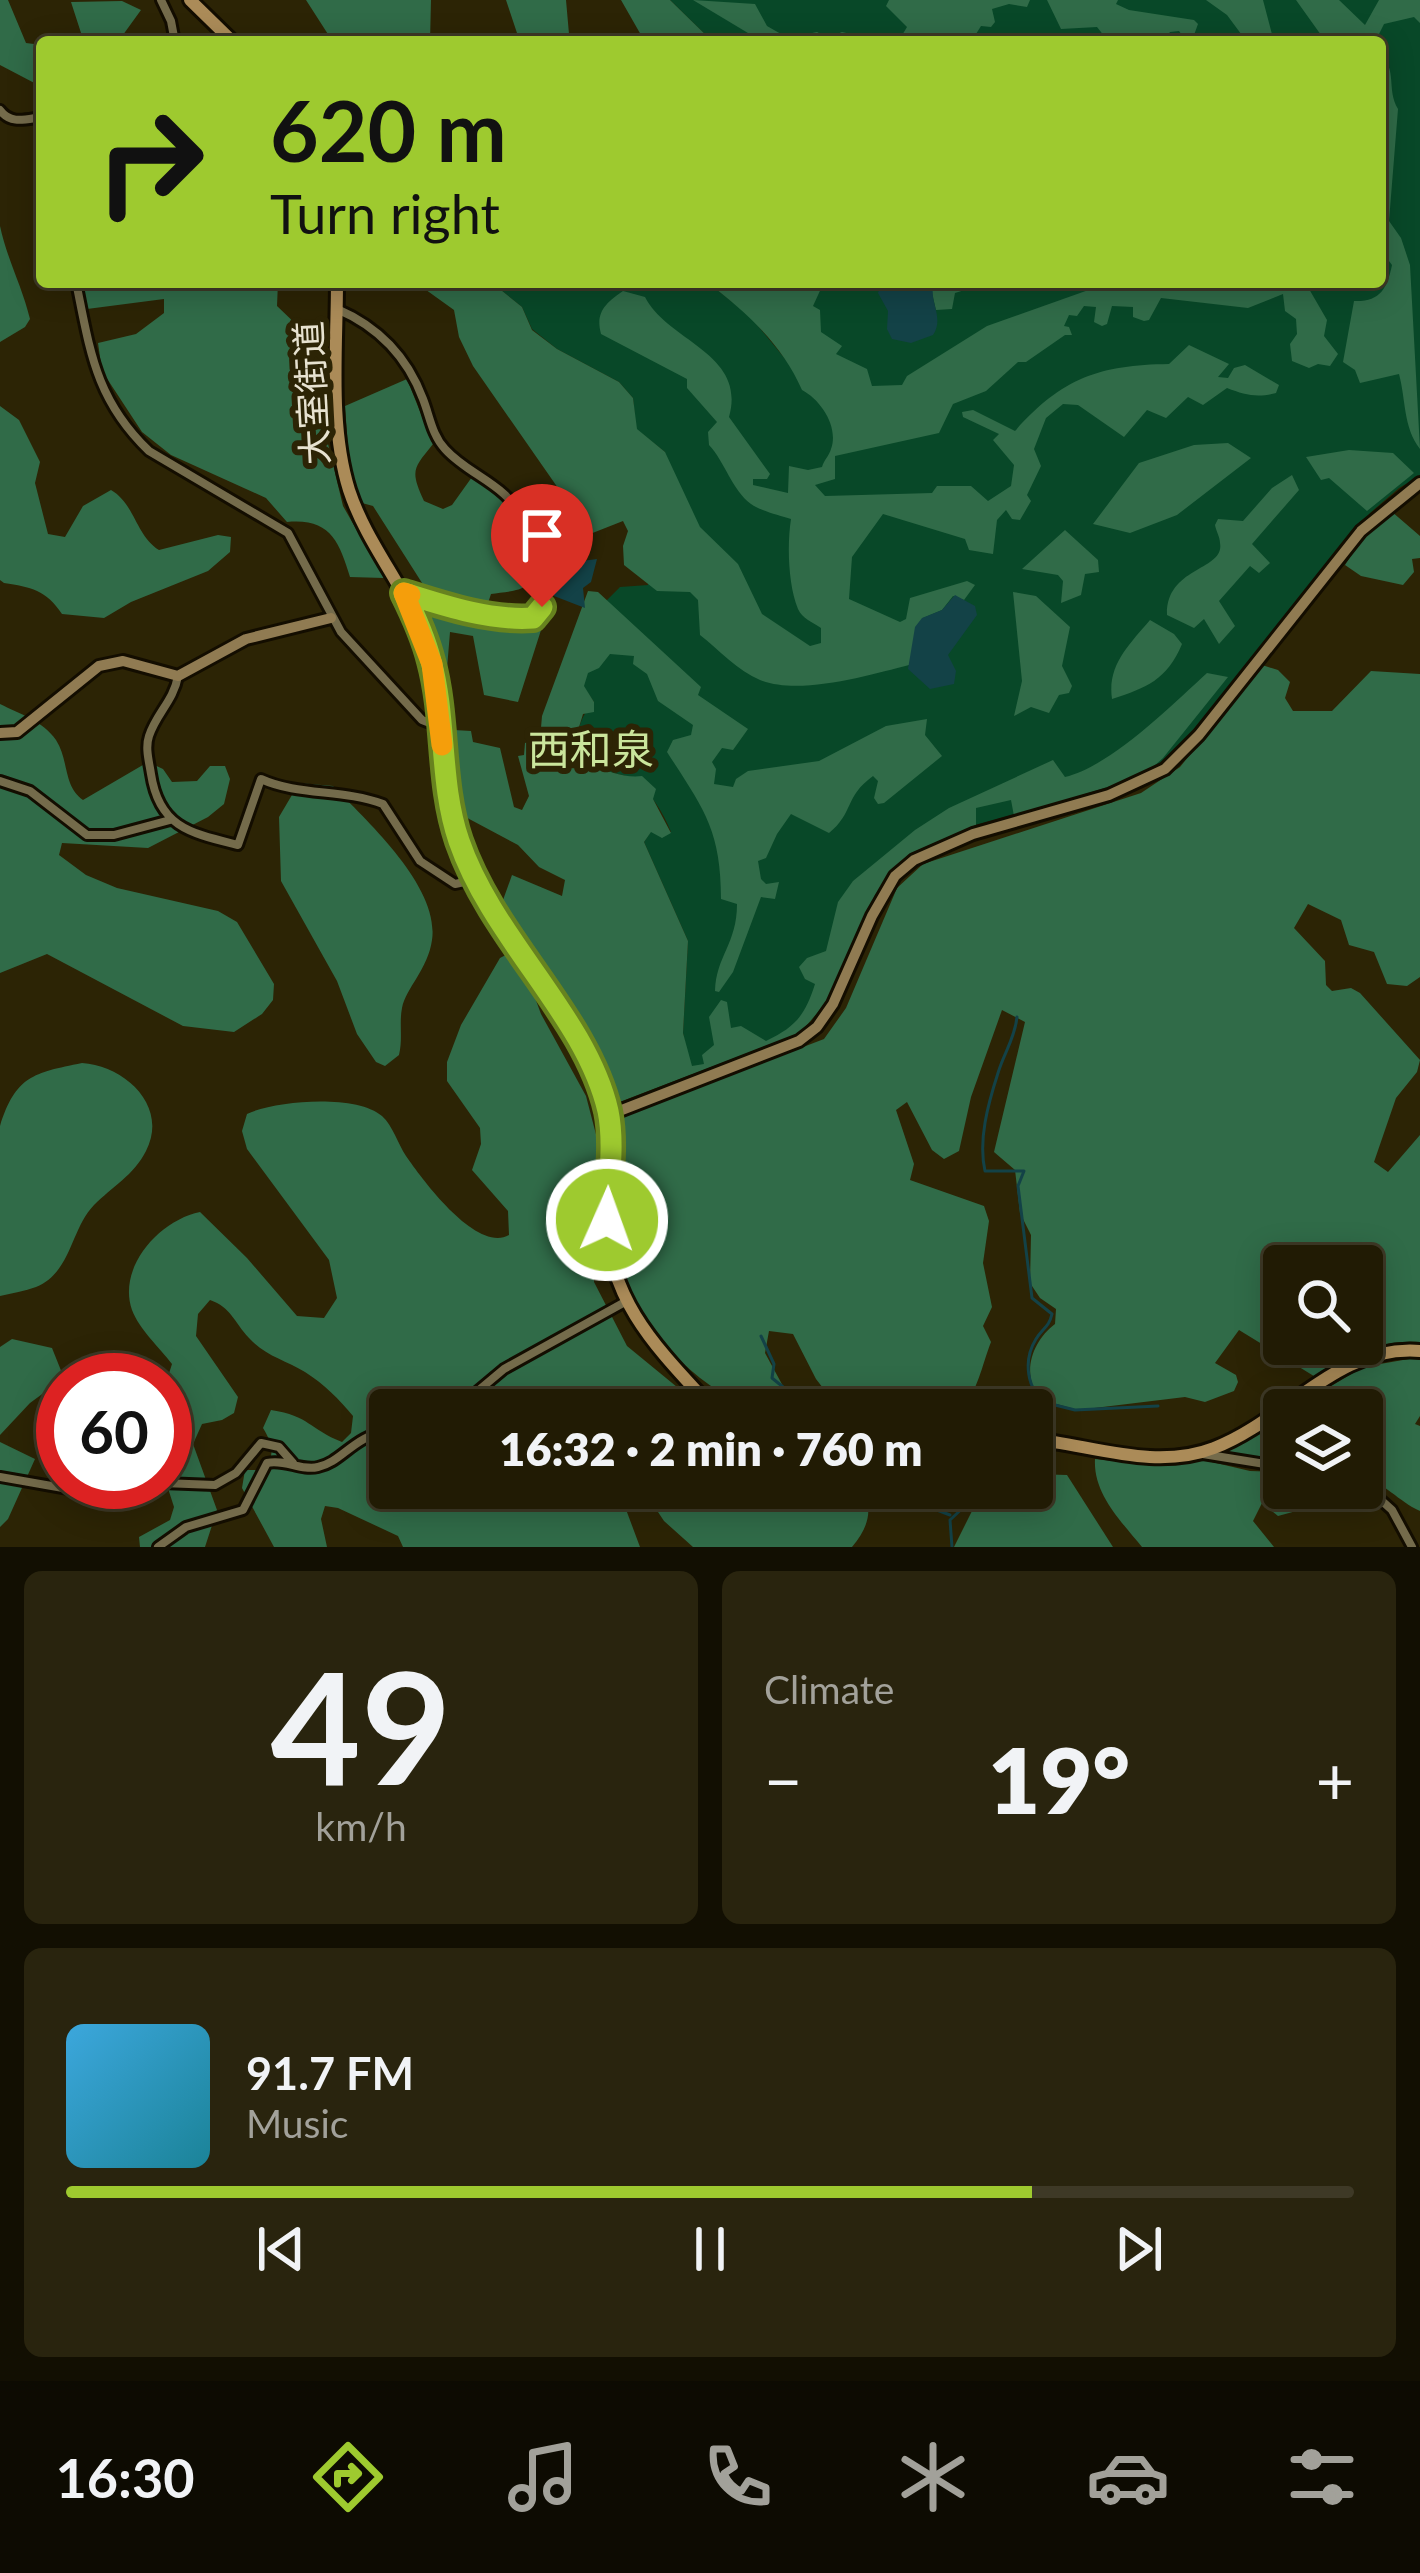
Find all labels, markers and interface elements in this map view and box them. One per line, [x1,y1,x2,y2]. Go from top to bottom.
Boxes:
text: 620 m [270,79,507,180]
icon: right [72,84,228,240]
text: Turn right [270,181,500,246]
street label: 大室街道 [285,320,337,466]
pin [491,484,593,607]
icon: arrive [509,502,575,568]
district label: 西和泉 [528,724,654,774]
position arrow [544,1157,670,1283]
map controls [1263,1245,1383,1509]
button: search [1263,1245,1383,1365]
speed limit sign: 60 [36,1353,192,1509]
button: layers [1263,1389,1383,1509]
text: 16:32 · 2 min · 760 m [499,1422,923,1476]
text: 49 [271,1631,451,1818]
text: Climate [764,1666,894,1712]
text: 19° [988,1725,1130,1833]
text: − [764,1740,802,1819]
text: + [1316,1740,1354,1819]
text: km/h [315,1803,407,1849]
text: 91.7 FM [246,2046,414,2100]
text: Music [246,2100,348,2146]
icon: previous [248,2216,314,2282]
icon: pause [677,2216,743,2282]
icon: next [1106,2216,1172,2282]
icon: directions [306,2435,390,2519]
icon: music [501,2435,585,2519]
icon: phone [696,2435,780,2519]
icon: climate [891,2435,975,2519]
icon: car [1086,2435,1170,2519]
icon: filters [1280,2435,1364,2519]
text: 16:30 [55,2445,195,2510]

